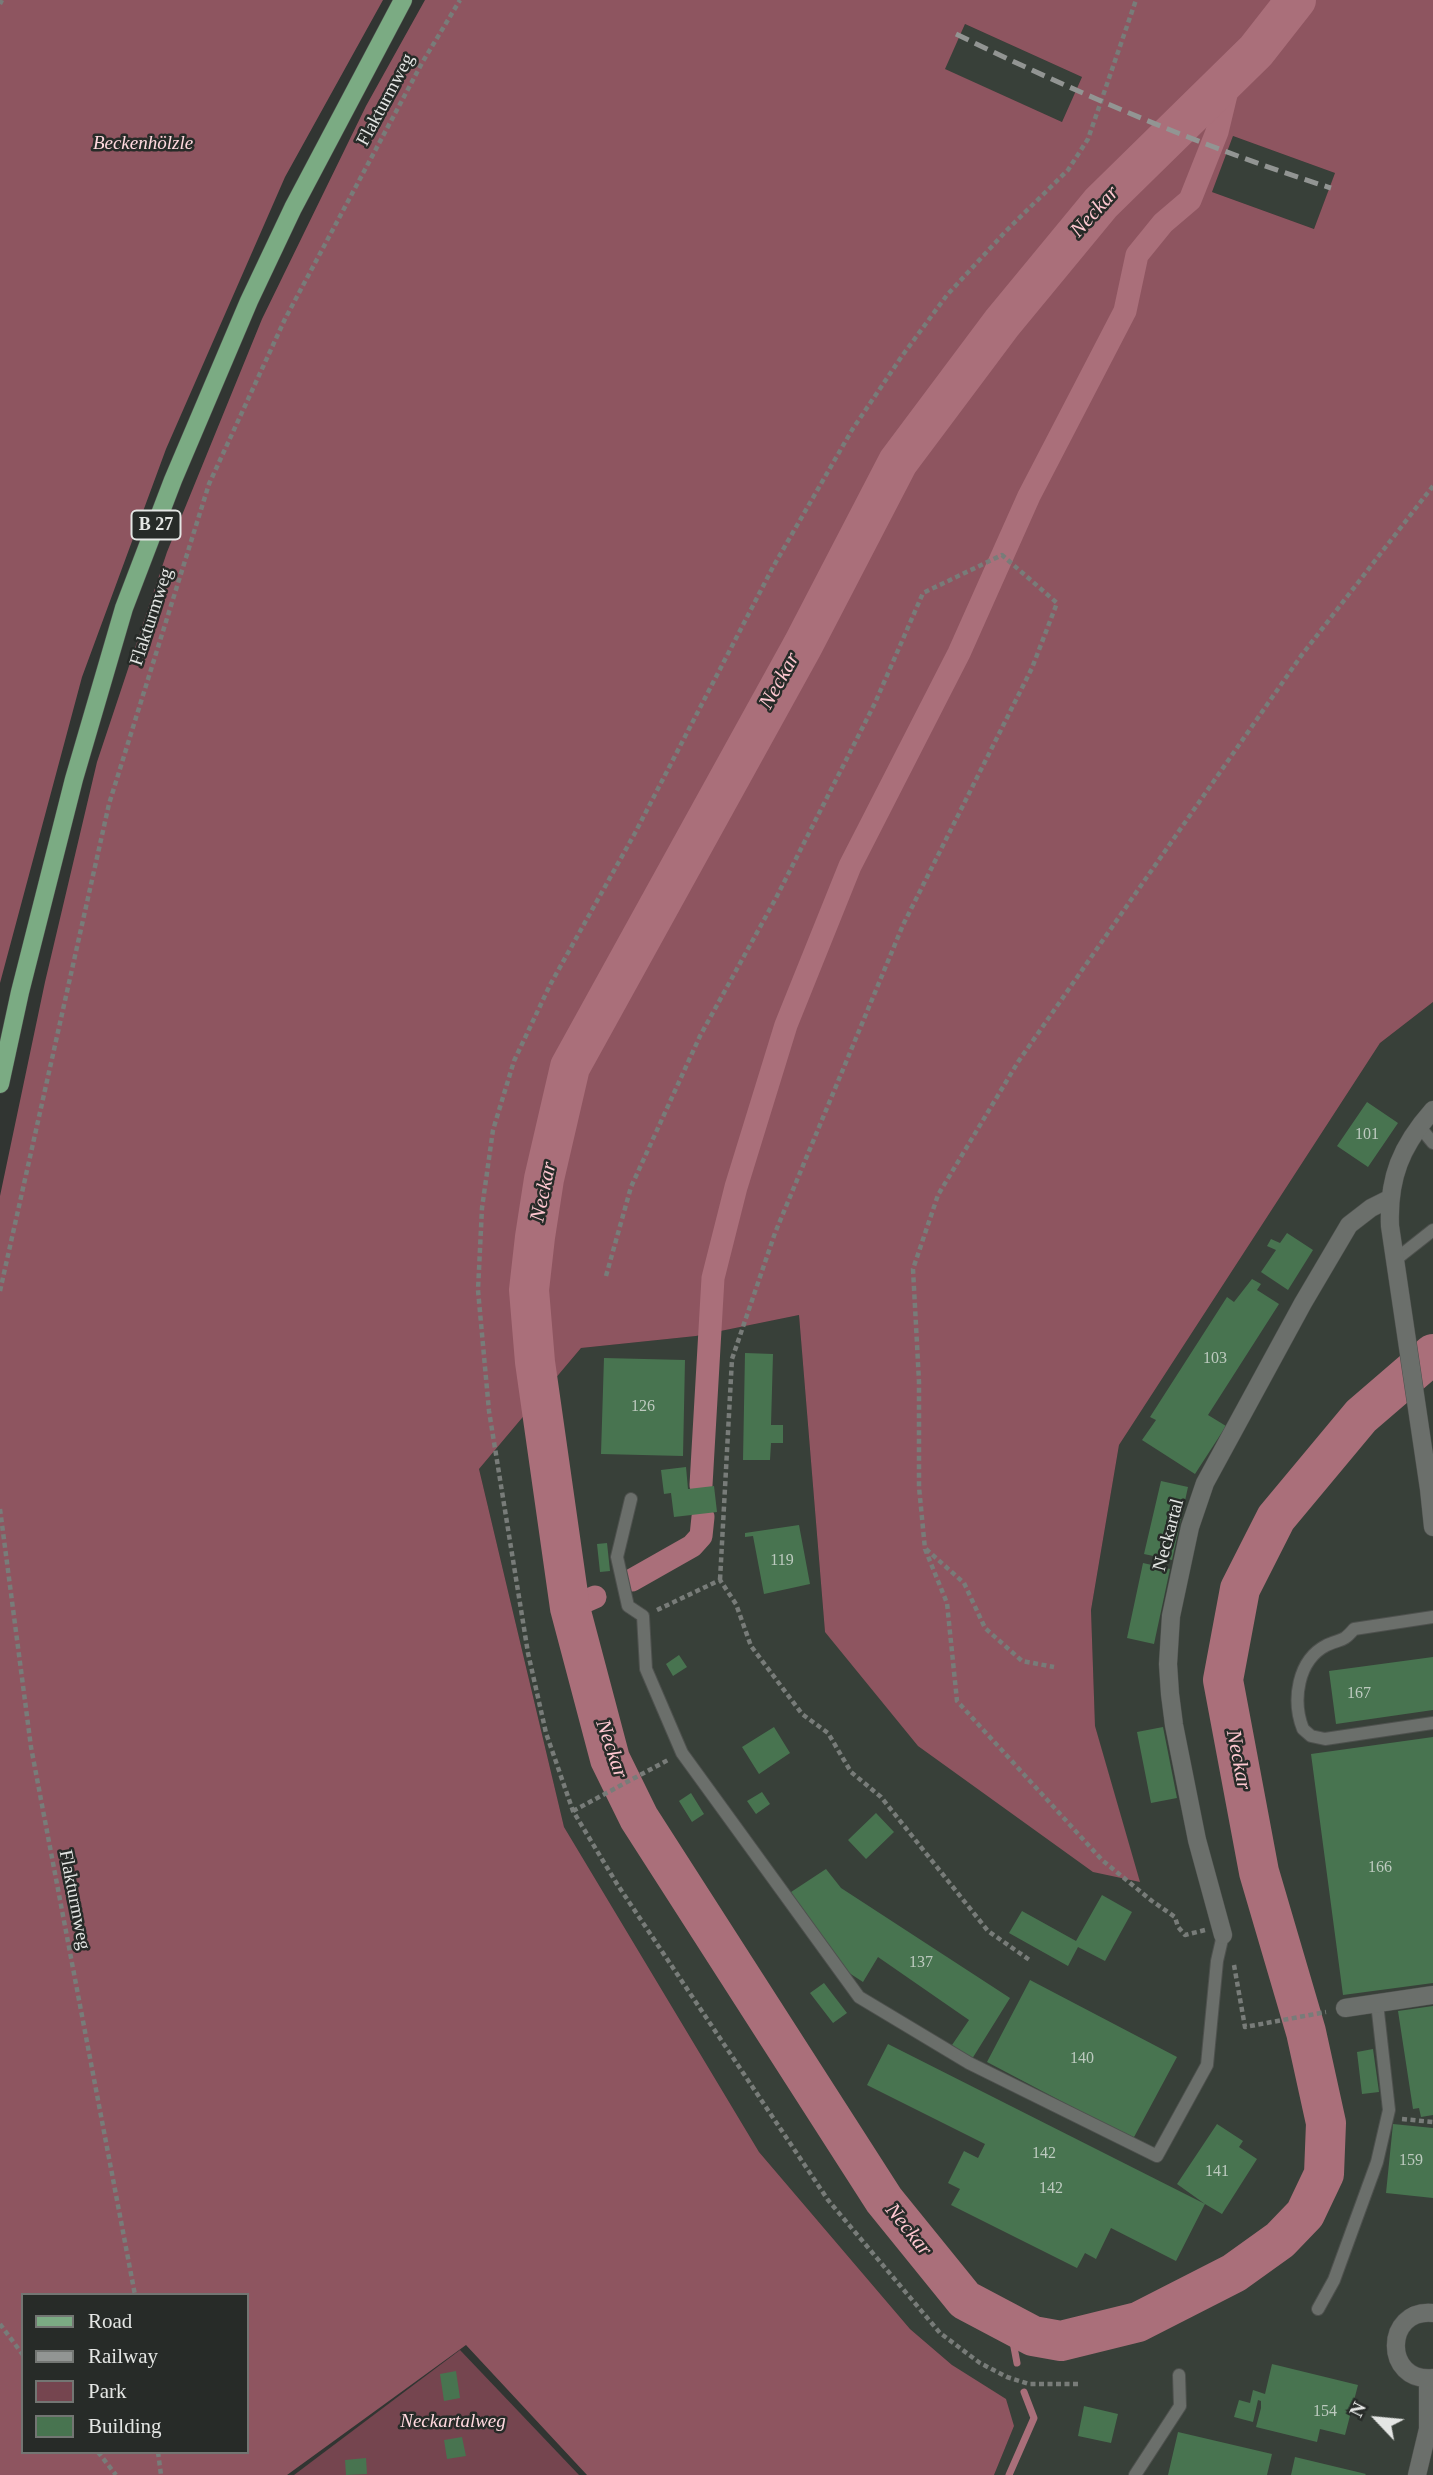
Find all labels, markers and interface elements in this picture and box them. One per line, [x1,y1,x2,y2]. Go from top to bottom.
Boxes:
street label: Flakturmweg [352,50,420,150]
park label: Beckenhölzle [93,133,193,155]
water label: Neckar [1065,181,1125,243]
road number: B 27 [132,510,180,540]
street label: Flakturmweg [126,565,178,669]
water label: Neckar [754,648,806,714]
house number: 101 [1355,1125,1379,1145]
water label: Neckar [525,1160,563,1224]
house number: 103 [1203,1349,1227,1369]
house number: 126 [631,1397,655,1417]
street label: Neckartal [1148,1496,1190,1574]
house number: 119 [770,1551,794,1571]
house number: 167 [1347,1684,1371,1704]
water label: Neckar [589,1716,633,1782]
water label: Neckar [1220,1728,1256,1792]
street label: Flakturmweg [53,1848,95,1952]
house number: 166 [1368,1858,1392,1878]
house number: 137 [909,1953,933,1973]
house number: 140 [1070,2049,1094,2069]
house number: 142 [1032,2144,1056,2164]
house number: 159 [1399,2151,1423,2171]
house number: 141 [1205,2162,1229,2182]
house number: 142 [1039,2179,1063,2199]
water label: Neckar [879,2199,937,2261]
legend [21,2293,248,2454]
text: Road [88,2309,132,2333]
text: Railway [88,2344,158,2368]
text: Park [88,2379,127,2403]
north arrow [1342,2384,1412,2454]
text: N [1345,2399,1370,2420]
house number: 154 [1313,2402,1337,2422]
park label: Neckartalweg [400,2411,506,2433]
text: Building [88,2414,162,2438]

